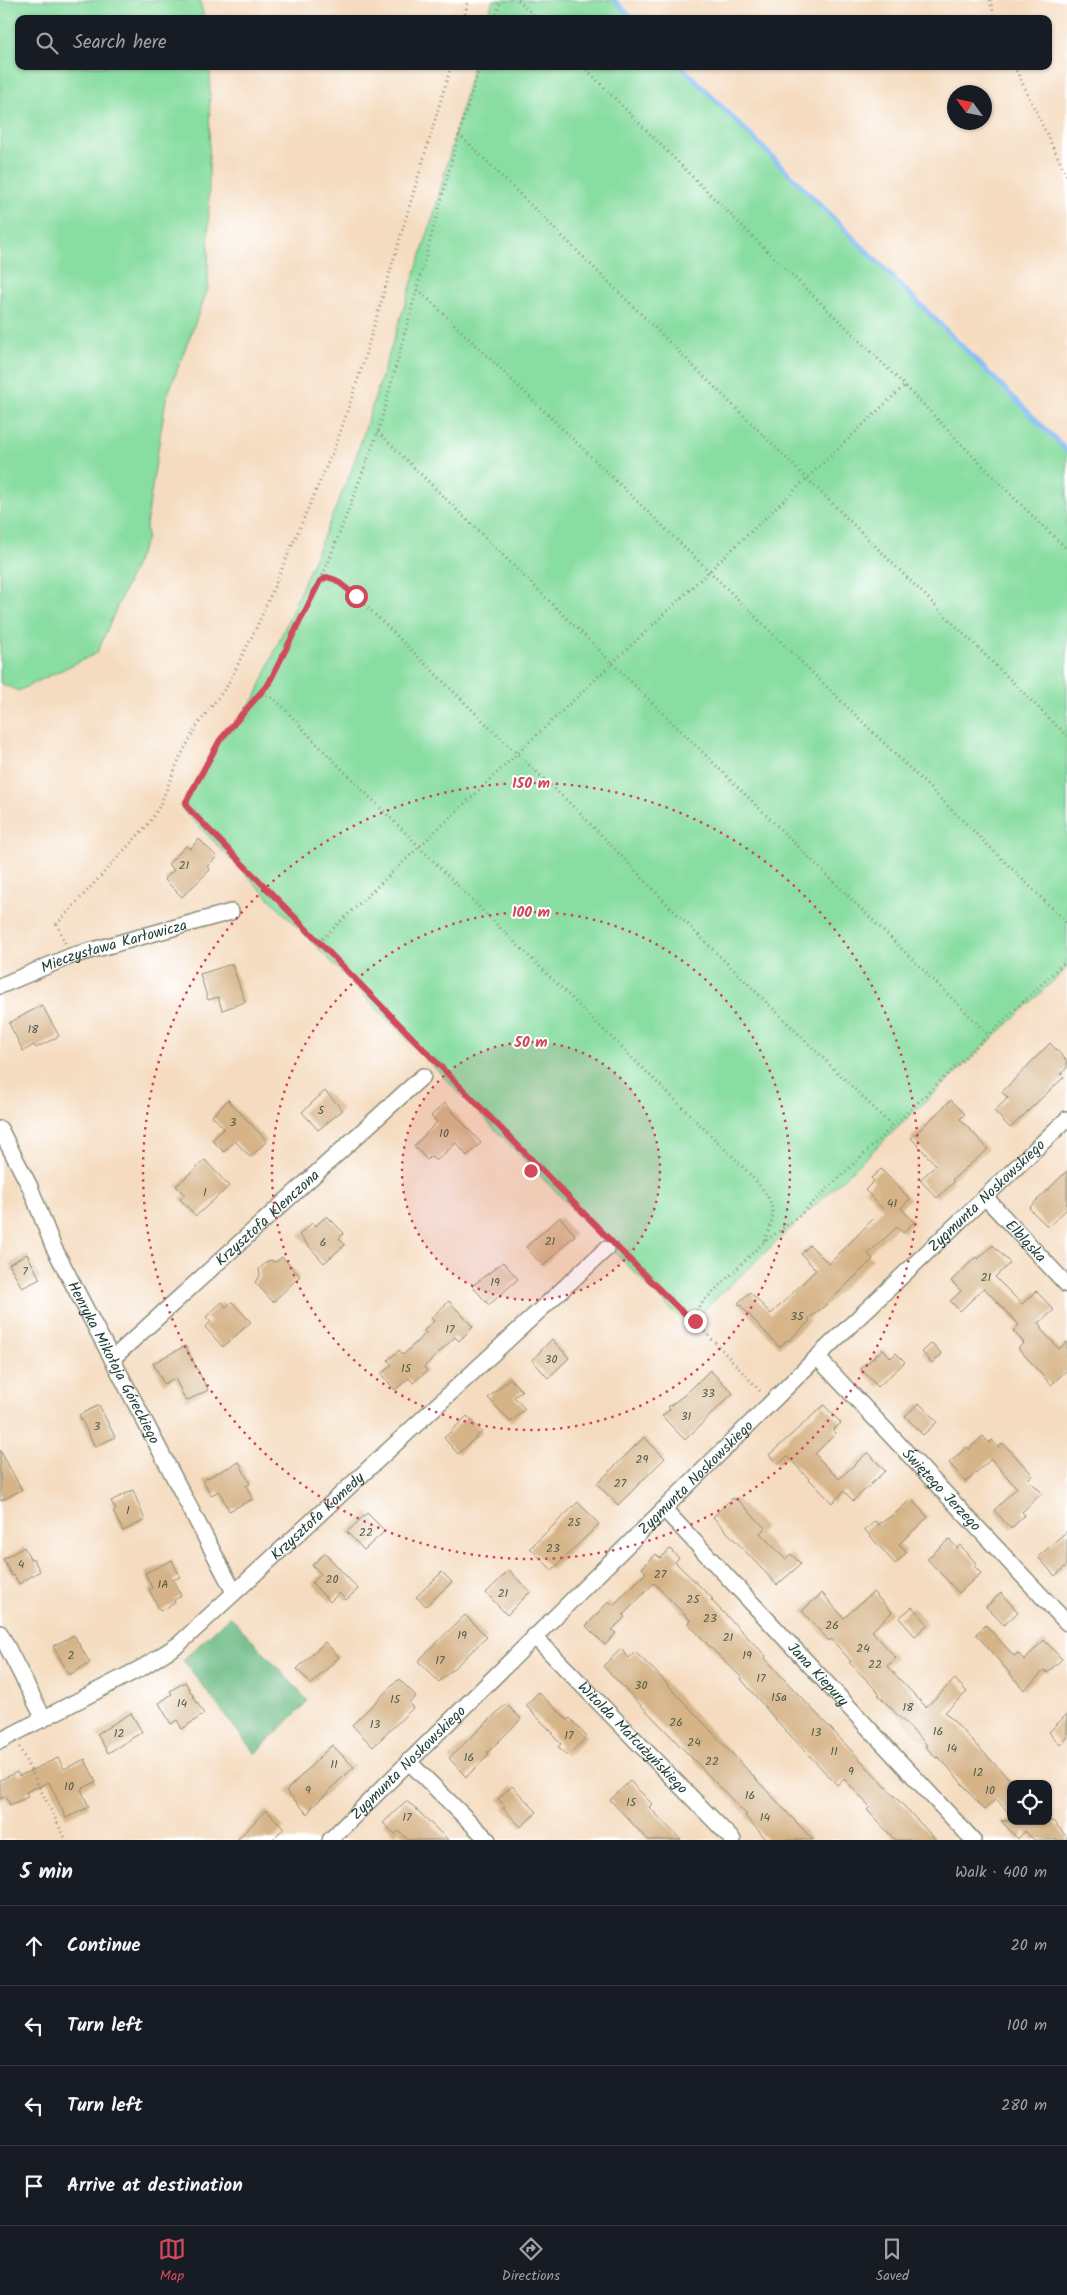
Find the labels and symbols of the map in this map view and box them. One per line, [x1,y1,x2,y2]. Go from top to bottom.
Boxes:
north arrow [947,85,992,130]
route start [345,585,368,608]
text: 150 m [512,772,550,796]
house number: 21 [179,856,190,875]
text: 100 m [512,901,550,925]
street label: Mieczysława Karłowicza [37,914,190,980]
house number: 18 [28,1020,39,1039]
text: 50 m [513,1031,548,1055]
house number: 5 [318,1101,326,1120]
house number: 3 [230,1113,237,1132]
house number: 10 [439,1124,449,1143]
street label: Zygmunta Noskowskiego [923,1134,1052,1258]
centre of rings [522,1162,540,1180]
street label: Krzysztofa Klenczona [210,1164,326,1272]
house number: 1 [203,1183,207,1202]
house number: 41 [887,1194,897,1213]
street label: Elbląska [999,1215,1052,1269]
house number: 21 [545,1232,556,1251]
house number: 6 [320,1233,326,1252]
house number: 7 [22,1262,28,1281]
house number: 21 [981,1268,992,1287]
house number: 19 [490,1273,500,1292]
street label: Henryka Mikołaja Góreckiego [60,1277,166,1449]
house number: 35 [790,1307,805,1326]
route end [684,1310,707,1333]
house number: 17 [445,1320,455,1339]
house number: 30 [545,1350,557,1369]
house number: 15 [401,1359,413,1378]
house number: 33 [701,1384,715,1403]
house number: 31 [681,1407,692,1426]
street label: Zygmunta Noskowskiego [633,1415,760,1541]
house number: 3 [94,1417,101,1436]
street label: Świętego Jerzego [896,1443,986,1538]
house number: 29 [636,1450,649,1469]
street label: Krzysztofa Komedy [265,1466,371,1567]
house number: 27 [614,1474,627,1493]
house number: 1 [126,1501,130,1520]
house number: 25 [567,1513,582,1532]
house number: 22 [359,1523,373,1542]
house number: 23 [546,1539,560,1558]
house number: 4 [18,1555,25,1574]
house number: 27 [654,1565,667,1584]
house number: 20 [326,1570,338,1589]
house number: 1A [157,1575,169,1594]
house number: 21 [498,1584,509,1603]
house number: 25 [686,1590,701,1609]
house number: 23 [703,1609,717,1628]
house number: 26 [825,1616,839,1635]
house number: 19 [457,1626,467,1645]
house number: 21 [723,1628,734,1647]
street label: Jana Kiepury [781,1637,854,1713]
house number: 24 [856,1639,870,1658]
house number: 2 [68,1646,75,1665]
house number: 19 [742,1646,752,1665]
house number: 17 [435,1651,445,1670]
house number: 22 [868,1655,882,1674]
house number: 17 [756,1669,766,1688]
street label: Witolda Małcużyńskiego [572,1676,693,1800]
house number: 30 [635,1676,647,1695]
house number: 15a [771,1688,787,1707]
house number: 15 [390,1690,402,1709]
house number: 14 [177,1694,188,1713]
house number: 18 [903,1698,914,1717]
street label: Zygmunta Noskowskiego [345,1700,472,1826]
house number: 26 [669,1713,683,1732]
house number: 13 [370,1715,380,1734]
house number: 16 [933,1722,943,1741]
house number: 13 [811,1723,821,1742]
house number: 12 [114,1724,124,1743]
house number: 17 [564,1726,574,1745]
house number: 24 [687,1733,701,1752]
house number: 14 [947,1739,958,1758]
house number: 11 [830,1742,838,1761]
house number: 16 [464,1748,474,1767]
house number: 22 [705,1752,719,1771]
house number: 11 [330,1755,338,1774]
house number: 9 [848,1762,854,1781]
house number: 12 [973,1763,983,1782]
house number: 10 [64,1777,74,1796]
house number: 9 [305,1781,311,1800]
house number: 10 [985,1781,995,1800]
house number: 16 [745,1786,755,1805]
house number: 15 [626,1793,638,1812]
house number: 17 [402,1808,412,1827]
house number: 14 [760,1808,771,1827]

